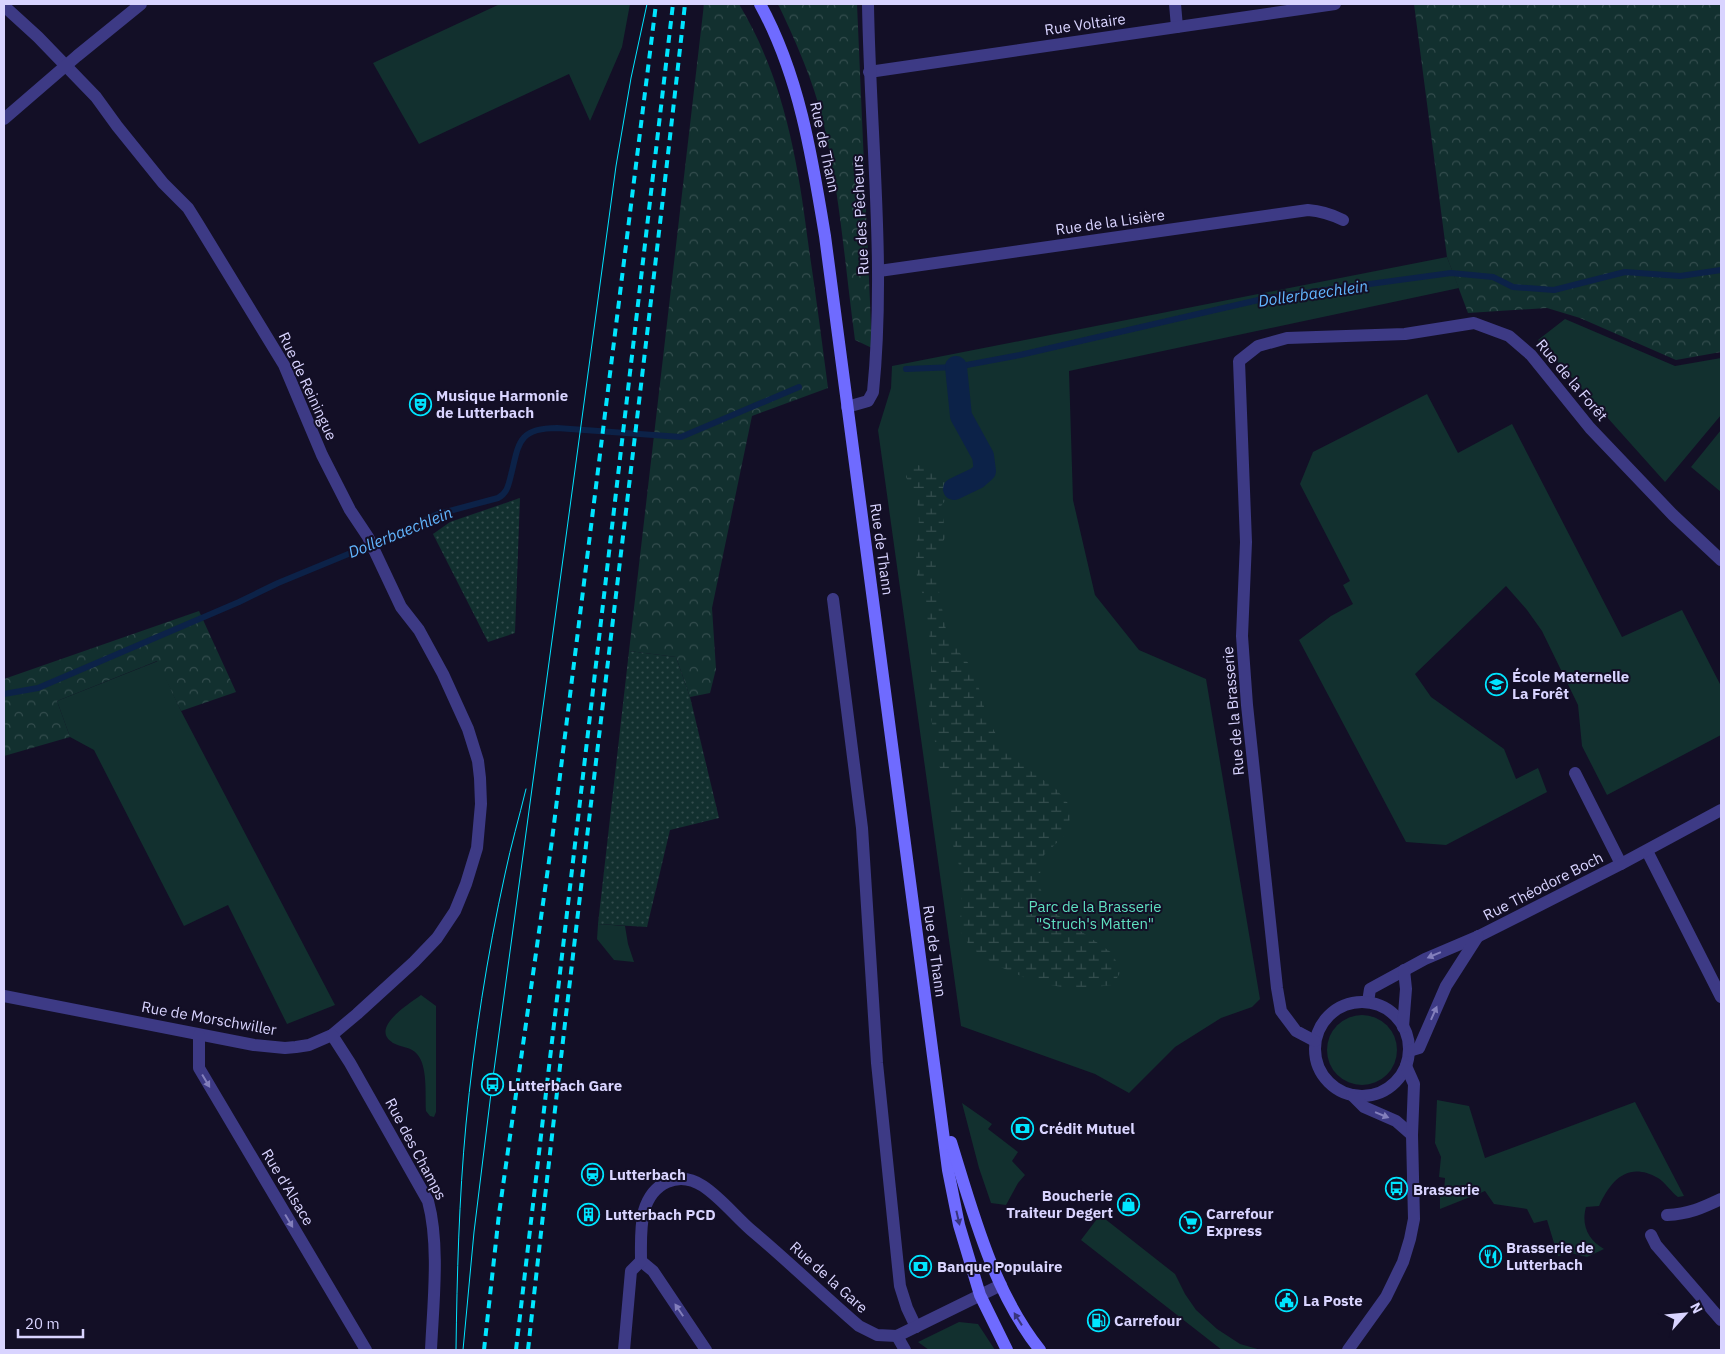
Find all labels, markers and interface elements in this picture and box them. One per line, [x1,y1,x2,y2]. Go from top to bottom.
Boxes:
street label: Rue Voltaire [1043,9,1127,39]
street label: Rue de Thann [806,100,844,194]
street label: Rue des Pêcheurs [847,154,873,276]
street label: Rue de la Lisière [1054,205,1166,239]
water label: Dollerbaechlein [1257,275,1369,311]
street label: Rue de Reiningue [275,329,341,443]
street label: Rue de la Forêt [1532,335,1612,425]
place label: Musique Harmonie de Lutterbach [436,386,568,422]
theatre icon: Musique Harmonie de Lutterbach [408,392,432,416]
water label: Dollerbaechlein [345,502,455,562]
street label: Rue de Thann [866,502,898,596]
street label: Rue de la Brasserie [1218,646,1248,776]
place label: École Maternelle La Forêt [1512,667,1629,703]
school or university icon: École Maternelle La Forêt [1484,673,1508,697]
street label: Rue Théodore Boch [1480,848,1606,924]
park label: Parc de la Brasserie "Struch's Matten" [1028,897,1162,933]
street label: Rue de Thann [919,904,951,998]
one-way arrow [1427,951,1441,959]
street label: Rue de Morschwiller [140,997,279,1039]
one-way arrow [1431,1006,1439,1020]
bus stop icon: Lutterbach Gare [480,1073,504,1097]
one-way arrow [202,1075,211,1088]
place label: Lutterbach Gare [508,1076,622,1095]
street label: Rue des Champs [381,1095,451,1203]
one-way arrow [1375,1111,1389,1119]
bank icon: Crédit Mutuel [1011,1116,1035,1140]
place label: Crédit Mutuel [1039,1119,1135,1138]
street label: Rue d'Alsace [258,1145,318,1229]
station icon: Lutterbach [581,1162,605,1186]
place label: Lutterbach [609,1165,686,1184]
bus stop icon: Brasserie [1385,1177,1409,1201]
place label: Brasserie [1413,1180,1480,1199]
place label: Boucherie Traiteur Degert [1006,1186,1113,1222]
shop icon: Boucherie Traiteur Degert [1117,1192,1141,1216]
building icon: Lutterbach PCD [577,1202,601,1226]
place label: Carrefour Express [1206,1204,1274,1240]
place label: Lutterbach PCD [605,1205,716,1224]
one-way arrow [954,1210,962,1226]
supermarket icon: Carrefour Express [1178,1210,1202,1234]
one-way arrow [285,1215,294,1228]
street label: Rue de la Gare [786,1237,872,1317]
place label: Brasserie de Lutterbach [1506,1238,1594,1274]
restaurant icon: Brasserie de Lutterbach [1478,1244,1502,1268]
bank icon: Banque Populaire [909,1254,933,1278]
place label: Banque Populaire [937,1257,1062,1276]
public building icon: La Poste [1275,1288,1299,1312]
north arrow [1660,1289,1710,1339]
place label: La Poste [1303,1291,1363,1310]
text: N [1686,1299,1707,1317]
one-way arrow [674,1303,684,1316]
scale bar [18,1306,82,1338]
fuel station icon: Carrefour [1086,1308,1110,1332]
place label: Carrefour [1114,1311,1182,1330]
one-way arrow [1014,1312,1023,1325]
text: 20 m [25,1314,60,1333]

